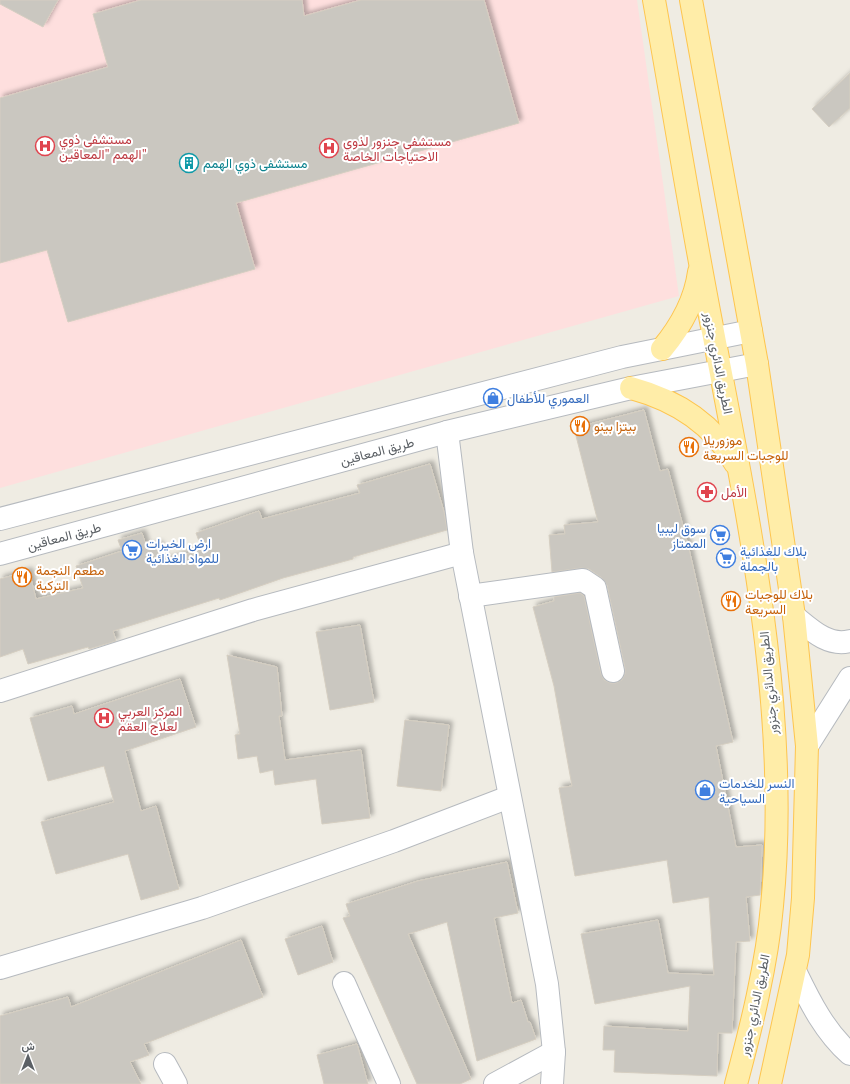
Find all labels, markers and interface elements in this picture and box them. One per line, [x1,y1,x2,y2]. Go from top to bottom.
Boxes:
place label: مستشفى ذوي الهمم "المعاقين" [59,132,147,163]
place label: مستشفي جنزور لذوي الاحتياجات الخاصة [343,134,451,164]
hospital icon: مستشفى ذوي الهمم "المعاقين" [34,135,56,157]
hospital icon: مستشفي جنزور لذوي الاحتياجات الخاصة [318,137,340,159]
building icon: مستشفى ذوي الهمم [178,152,200,174]
place label: مستشفى ذوي الهمم [203,156,308,174]
street label: الطريق الدائري جنزور [698,310,736,416]
shop icon: العموري للأطفال [482,387,504,409]
place label: العموري للأطفال [507,391,589,409]
restaurant icon: بيتزا بينو [569,415,591,437]
place label: بيتزا بينو [594,419,637,435]
place label: موزوريلا للوجبات السريعة [703,433,789,464]
street label: طريق المعاقين [338,434,416,470]
restaurant icon: موزوريلا للوجبات السريعة [678,436,700,458]
pharmacy icon: الأمل [696,481,718,503]
place label: الأمل [721,485,747,501]
street label: طريق المعاقين [25,519,103,555]
place label: سوق ليبيا الممتاز [657,521,706,552]
supermarket icon: سوق ليبيا الممتاز [709,524,731,546]
place label: ارض الخيرات للمواد الغذائية [146,536,219,567]
supermarket icon: ارض الخيرات للمواد الغذائية [121,539,143,561]
place label: بلاك للغذائية بالجملة [740,544,807,574]
supermarket icon: بلاك للغذائية بالجملة [715,547,737,569]
place label: مطعم النجمة التركية [36,563,105,594]
restaurant icon: مطعم النجمة التركية [11,566,33,588]
place label: بلاك للوجبات السريعة [745,587,813,618]
restaurant icon: بلاك للوجبات السريعة [720,590,742,612]
street label: الطريق الدائري جنزور [757,630,784,736]
place label: المركز العربي لعلاج العقم [118,704,182,736]
hospital icon: المركز العربي لعلاج العقم [93,707,115,729]
place label: النسر للخدمات السياحية [719,776,794,806]
shop icon: النسر للخدمات السياحية [694,779,716,801]
street label: الطريق الدائري جنزور [736,953,776,1059]
north arrow [8,1036,48,1076]
text: ش [21,1040,35,1053]

